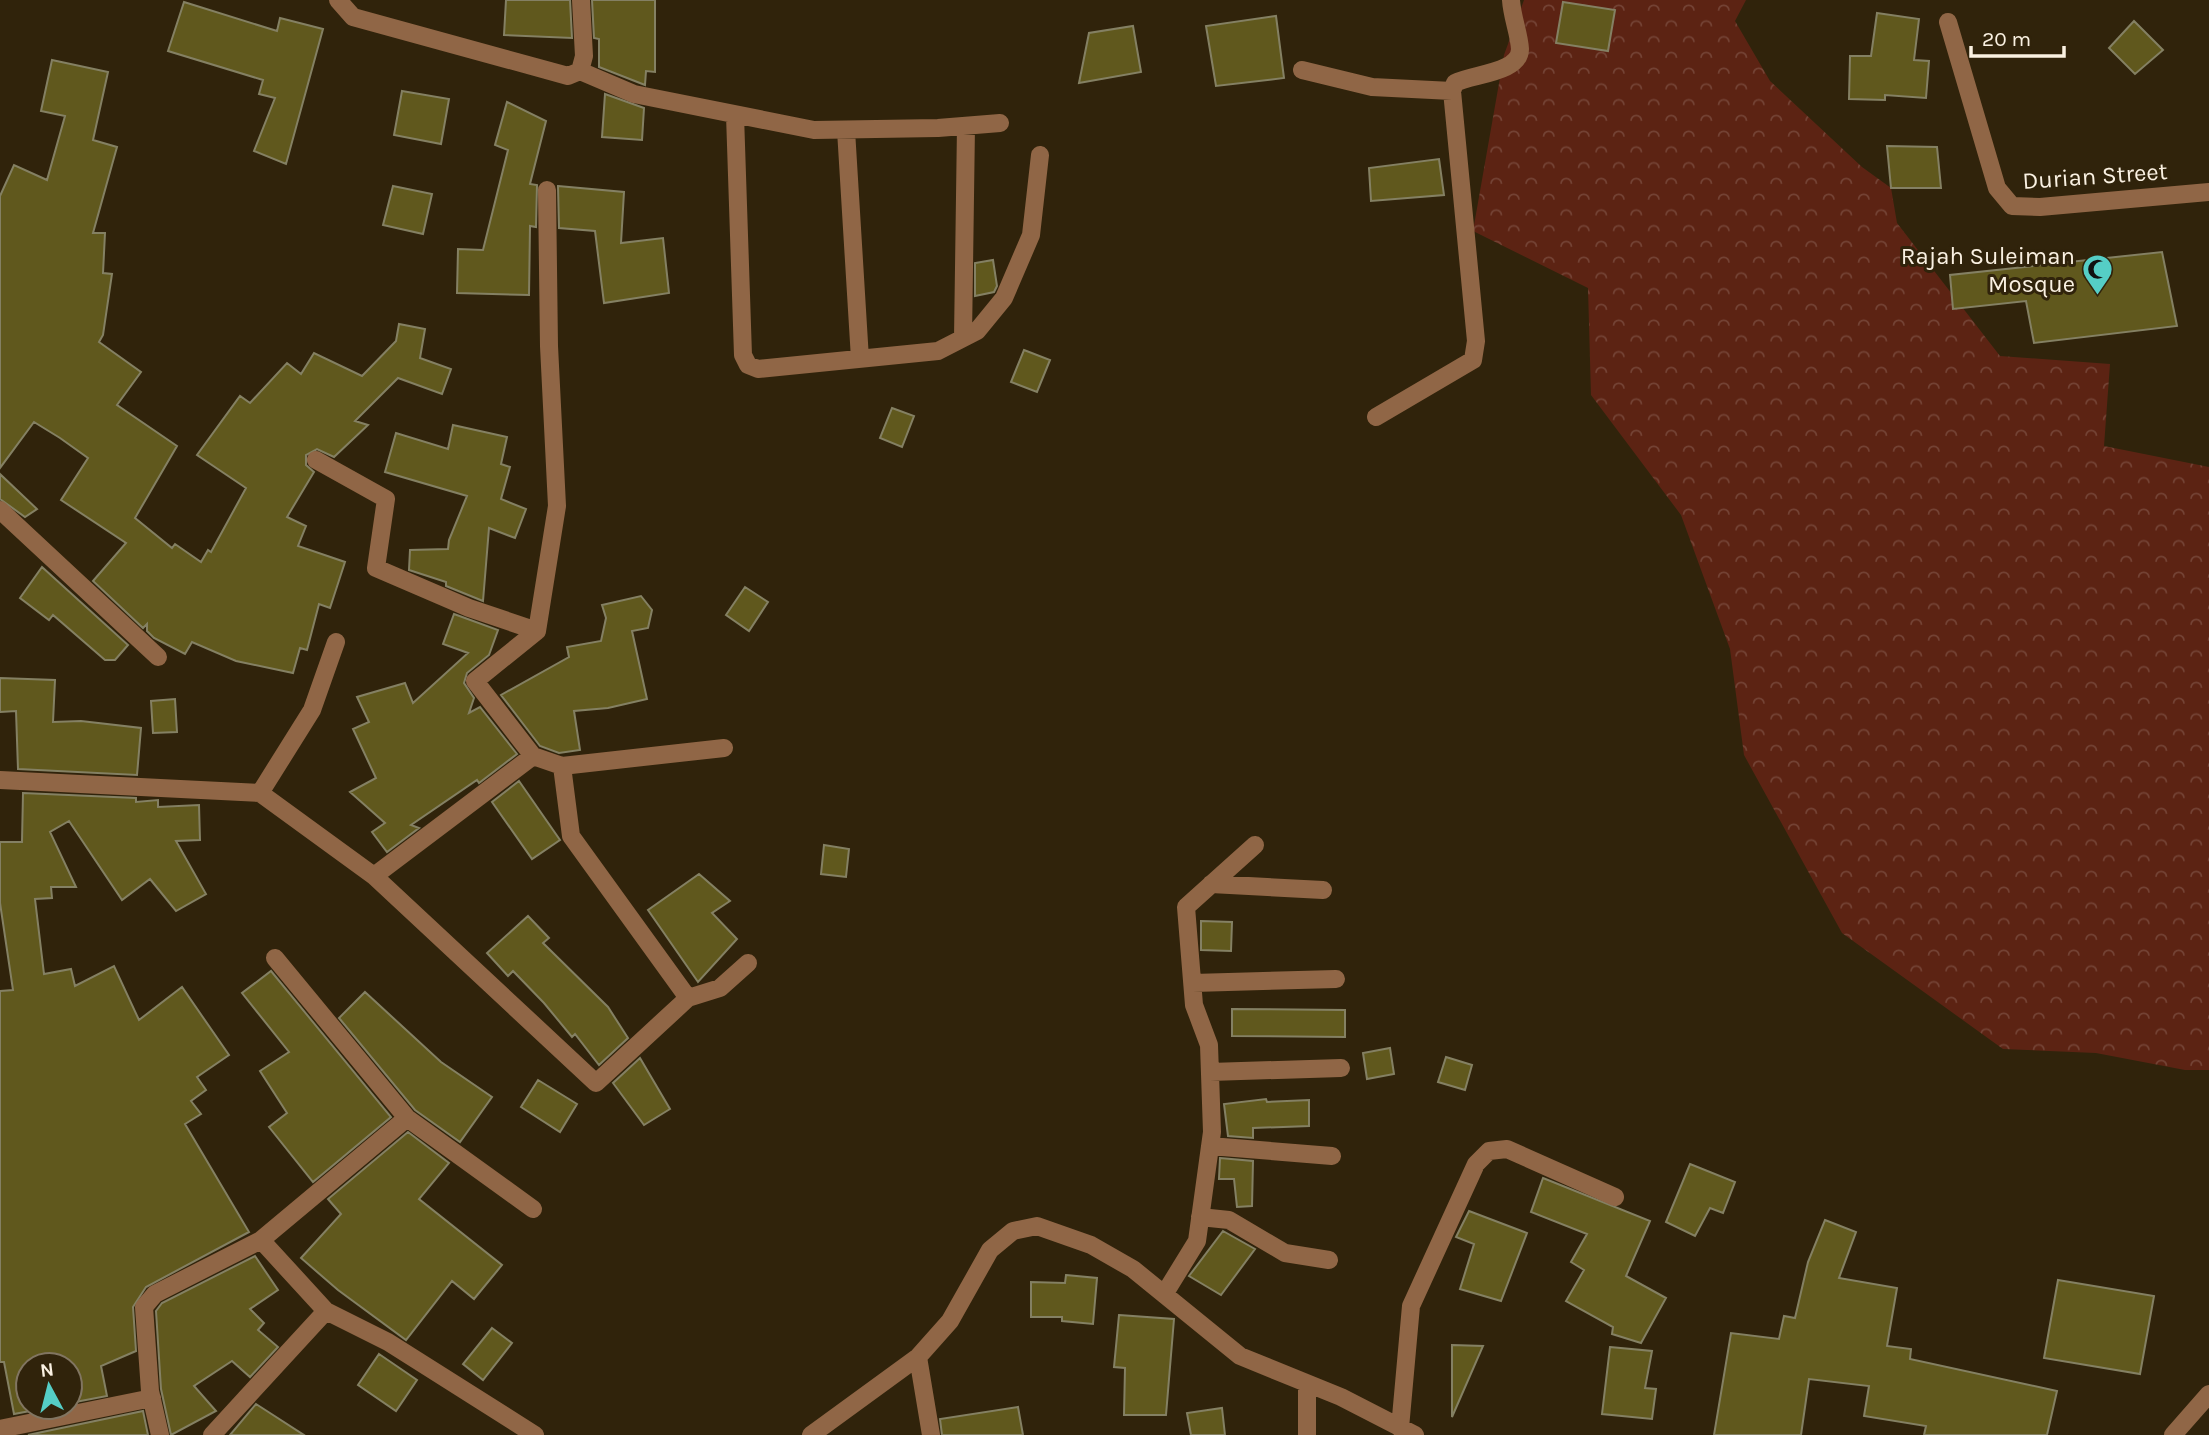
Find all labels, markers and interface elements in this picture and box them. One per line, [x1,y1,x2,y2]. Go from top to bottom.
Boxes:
scale bar [1971,14,2064,58]
text: 20 m [1982,27,2031,51]
street label: Durian Street [2021,157,2169,195]
place label: Rajah Suleiman Mosque [1901,242,2075,298]
mosque icon: Rajah Suleiman Mosque [2081,253,2115,297]
north arrow [14,1351,84,1421]
text: N [39,1358,55,1382]

